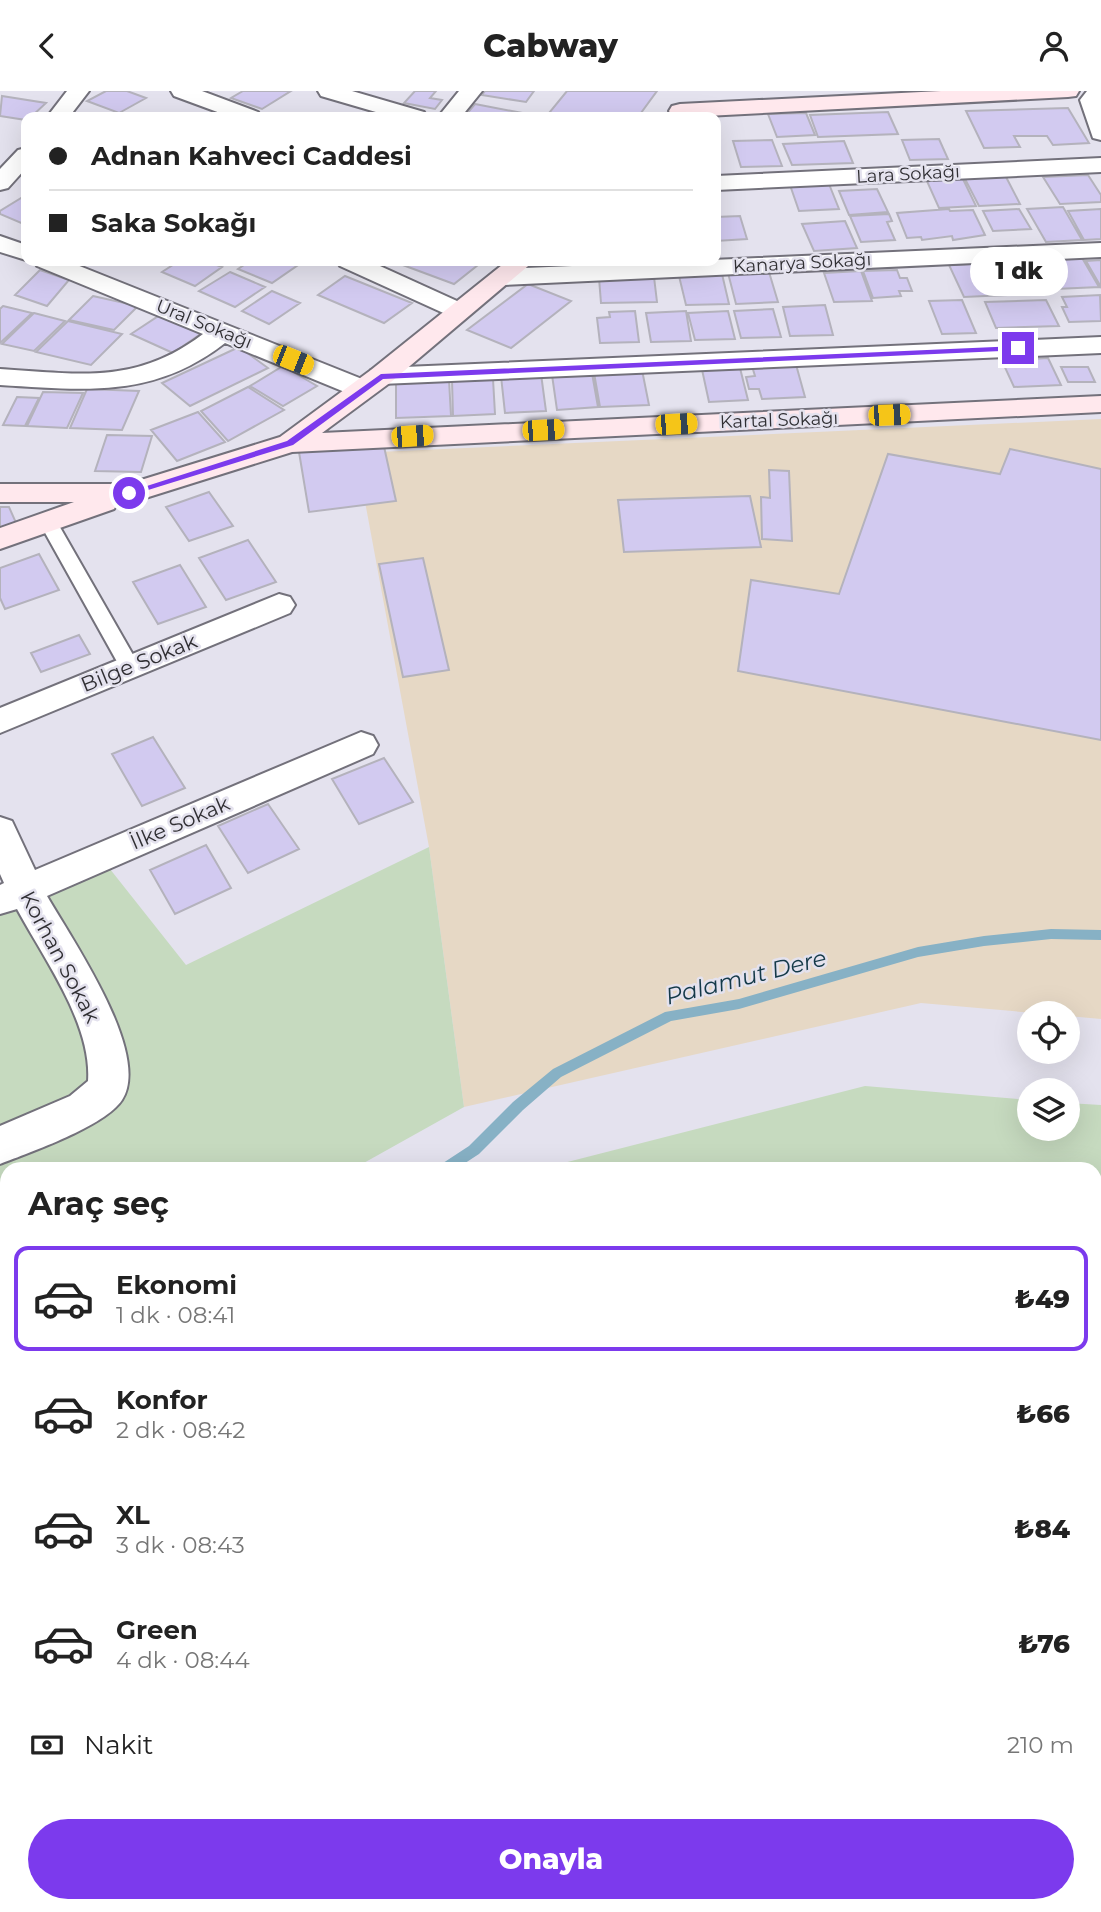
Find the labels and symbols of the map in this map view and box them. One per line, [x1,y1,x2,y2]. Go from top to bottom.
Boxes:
street label: Lara Sokağı [856,160,960,188]
callout: 1 dk [969,247,1067,295]
street label: Kanarya Sokağı [732,248,872,278]
street label: Ural Sokağı [153,295,255,353]
route end [1002,332,1034,364]
car [270,342,317,378]
car [868,404,911,426]
street label: Kartal Sokağı [719,407,839,433]
car [655,412,698,436]
car [522,418,565,442]
car [391,424,434,448]
route start [113,477,145,509]
street label: Bilge Sokak [77,628,201,697]
street label: İlke Sokak [126,790,234,855]
street label: Korhan Sokak [15,887,106,1027]
water label: Palamut Dere [663,944,829,1010]

